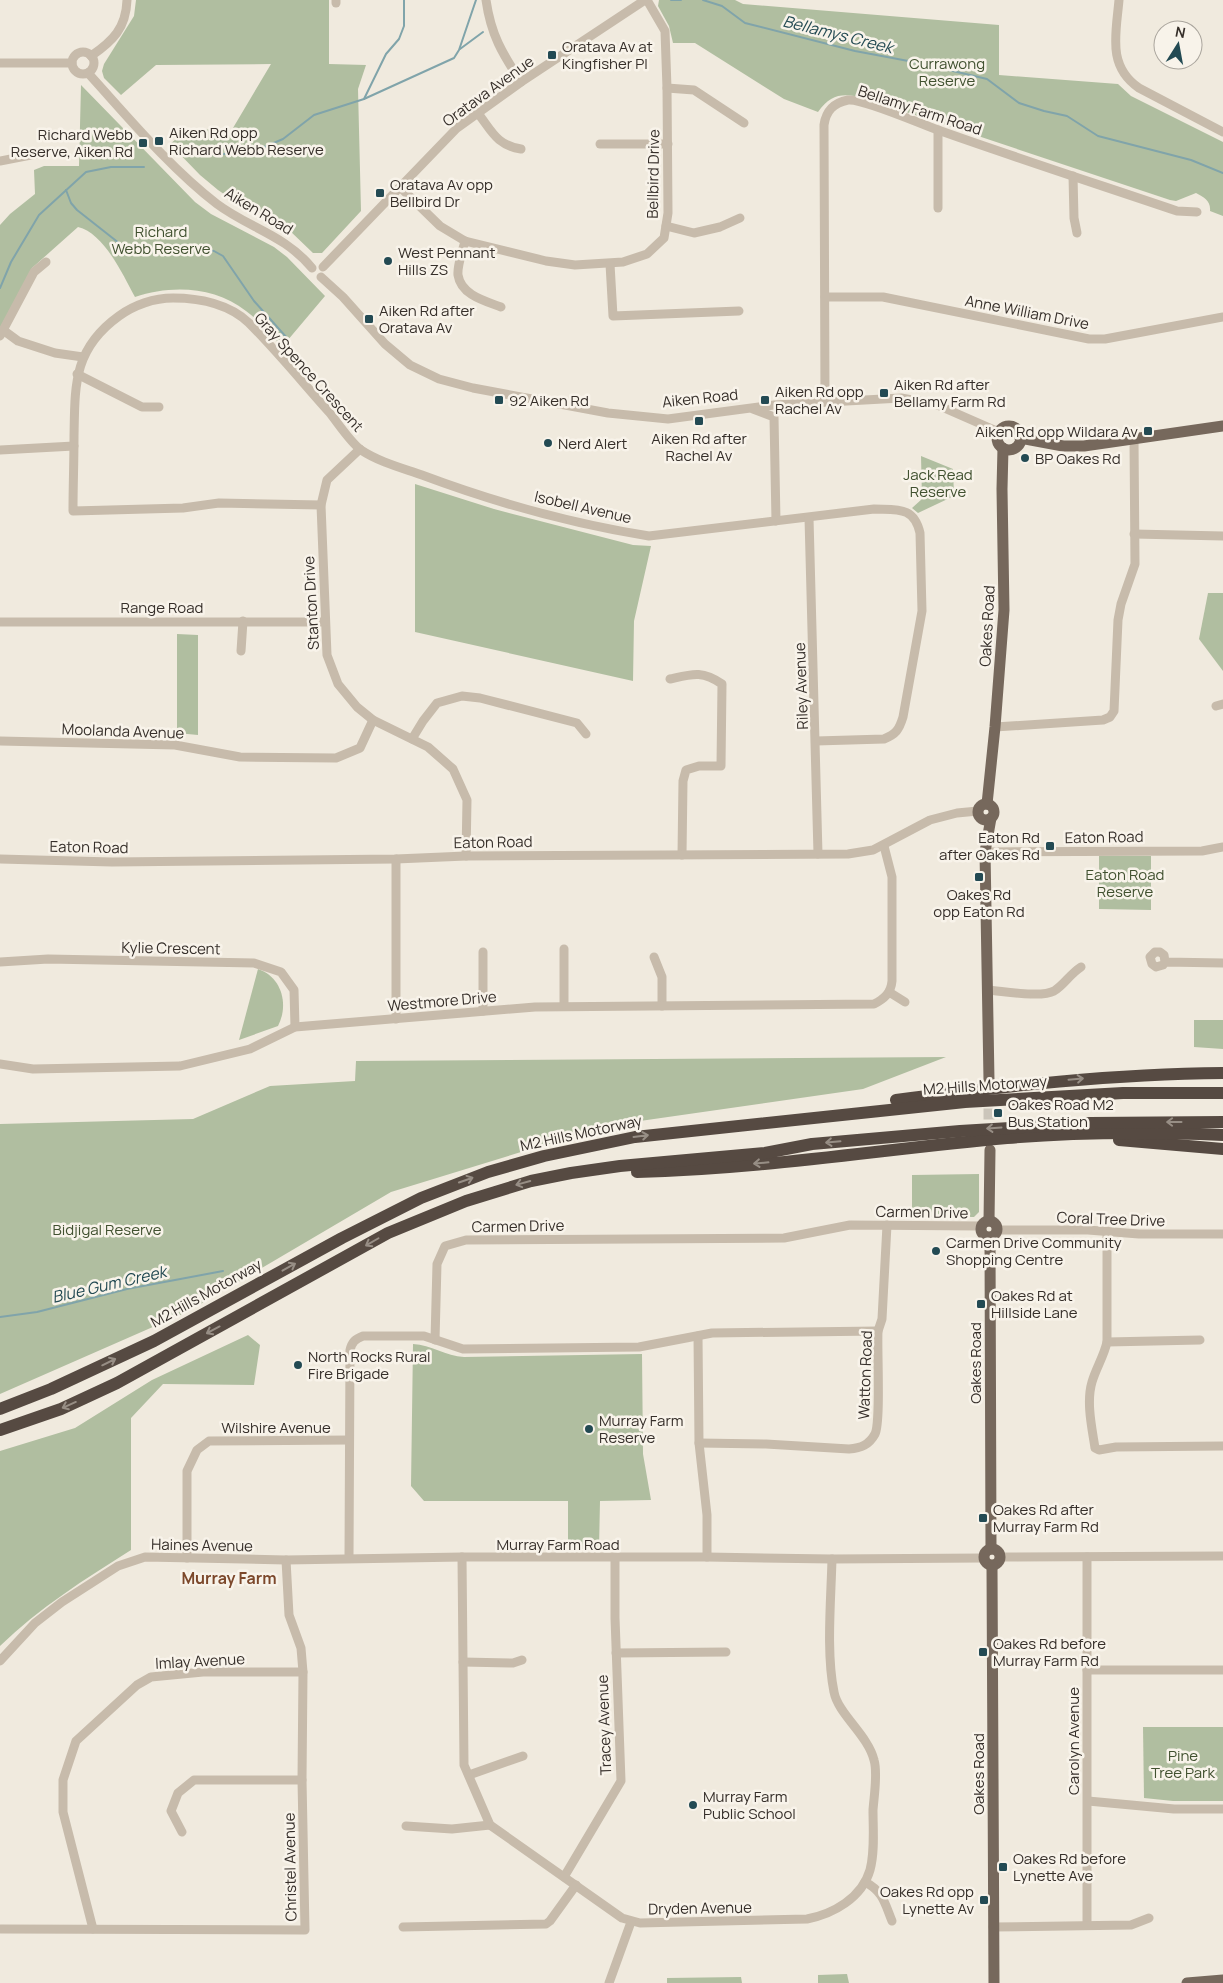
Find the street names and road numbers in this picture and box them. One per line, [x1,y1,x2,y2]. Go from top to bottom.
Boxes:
street label: Oratava Avenue [438,51,538,131]
street label: Bellamy Farm Road [855,80,985,140]
street label: Bellbird Drive [642,129,664,219]
street label: Aiken Road [221,182,297,240]
street label: Anne William Drive [963,290,1091,334]
street label: Gray Spence Crescent [250,308,368,436]
street label: Aiken Road [661,384,739,412]
street label: Isobell Avenue [532,486,634,528]
street label: Stanton Drive [298,555,324,651]
street label: Oakes Road [974,585,1000,667]
street label: Range Road [121,597,203,618]
street label: Riley Avenue [789,642,813,730]
street label: Moolanda Avenue [61,718,185,744]
street label: Eaton Road [1064,826,1144,848]
street label: Eaton Road [453,831,533,853]
street label: Eaton Road [49,836,129,858]
street label: Kylie Crescent [121,937,221,959]
street label: Westmore Drive [387,986,498,1016]
street label: M2 Hills Motorway [922,1070,1048,1100]
street label: M2 Hills Motorway [518,1110,644,1156]
street label: Carmen Drive [875,1201,969,1223]
street label: Coral Tree Drive [1056,1207,1166,1231]
street label: Carmen Drive [471,1215,565,1237]
street label: M2 Hills Motorway [147,1254,265,1332]
street label: Oakes Road [965,1322,986,1404]
street label: Watton Road [853,1330,877,1420]
street label: Wilshire Avenue [221,1417,331,1438]
street label: Haines Avenue [151,1534,253,1556]
street label: Murray Farm Road [496,1534,620,1555]
street label: Imlay Avenue [155,1648,246,1674]
street label: Tracey Avenue [592,1674,616,1776]
street label: Carolyn Avenue [1063,1687,1084,1795]
street label: Oakes Road [968,1733,989,1815]
street label: Christel Avenue [279,1812,301,1922]
street label: Dryden Avenue [648,1897,752,1919]

